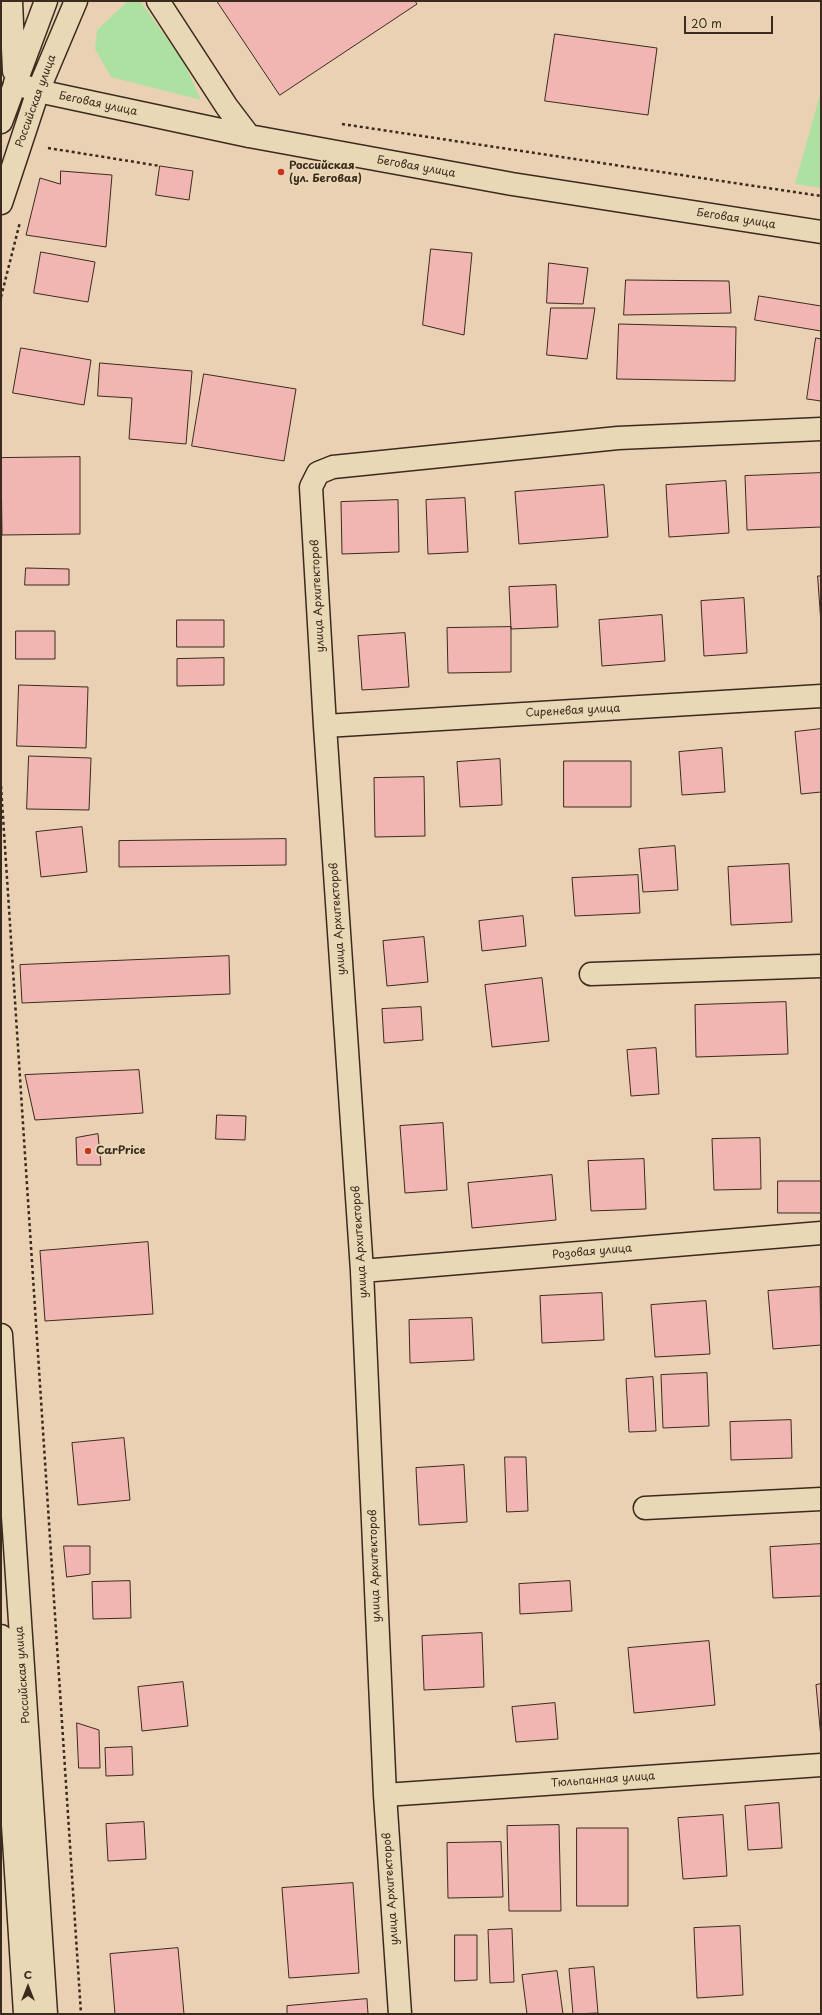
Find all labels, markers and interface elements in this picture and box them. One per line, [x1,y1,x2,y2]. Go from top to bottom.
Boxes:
scale bar [686,8,775,34]
text: 20 m [691,14,722,32]
street label: Российская улица [13,53,59,149]
street label: Беговая улица [58,89,138,119]
street label: Беговая улица [376,154,456,180]
place label: Российская (ул. Беговая) [289,159,362,185]
marker: Российская (ул. Беговая) [276,167,286,177]
street label: Беговая улица [696,206,776,232]
street label: улица Архитекторов [308,539,328,653]
street label: Сиреневая улица [525,702,621,720]
street label: улица Архитекторов [327,862,349,976]
place label: CarPrice [96,1144,146,1158]
marker: CarPrice [83,1146,93,1156]
street label: улица Архитекторов [349,1185,371,1299]
street label: Розовая улица [551,1242,633,1262]
street label: улица Архитекторов [366,1509,384,1623]
street label: Российская улица [13,1626,33,1724]
street label: Тюльпанная улица [551,1770,655,1790]
street label: улица Архитекторов [380,1832,402,1946]
text: С [24,1966,32,1983]
north arrow [8,1967,48,2007]

